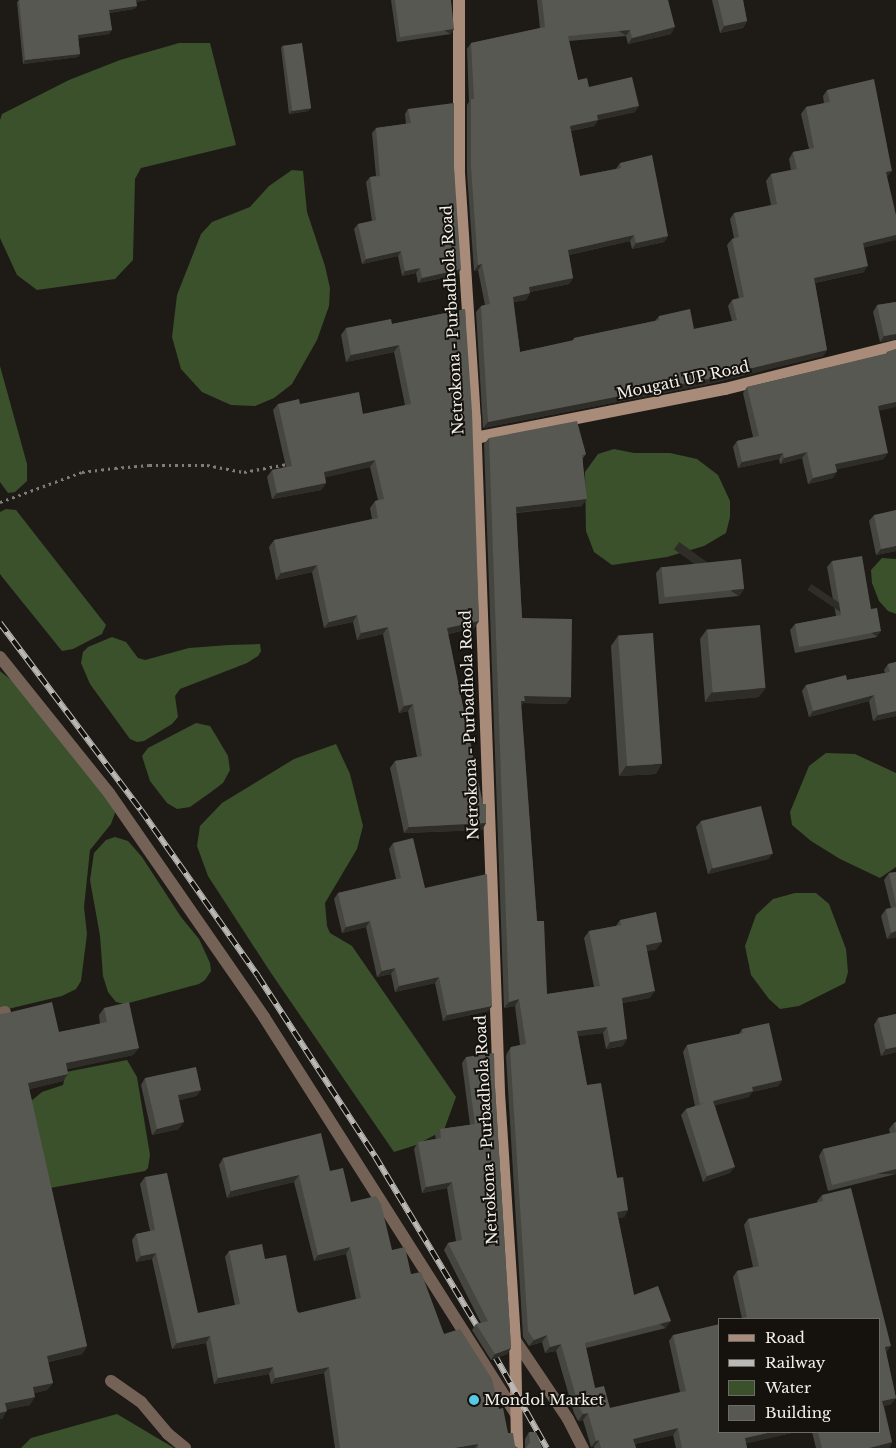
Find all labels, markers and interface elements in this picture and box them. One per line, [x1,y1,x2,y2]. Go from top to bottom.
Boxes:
street label: Netrokona - Purbadhola Road [437,205,467,435]
street label: Mougati UP Road [615,357,751,403]
street label: Netrokona - Purbadhola Road [456,610,482,840]
street label: Netrokona - Purbadhola Road [471,1015,501,1245]
legend [718,1318,881,1433]
text: Road [765,1328,805,1347]
text: Railway [765,1353,825,1372]
text: Water [765,1378,811,1397]
place label: Mondol Market [484,1391,604,1409]
marker: Mondol Market [468,1394,480,1406]
text: Building [765,1403,831,1422]

